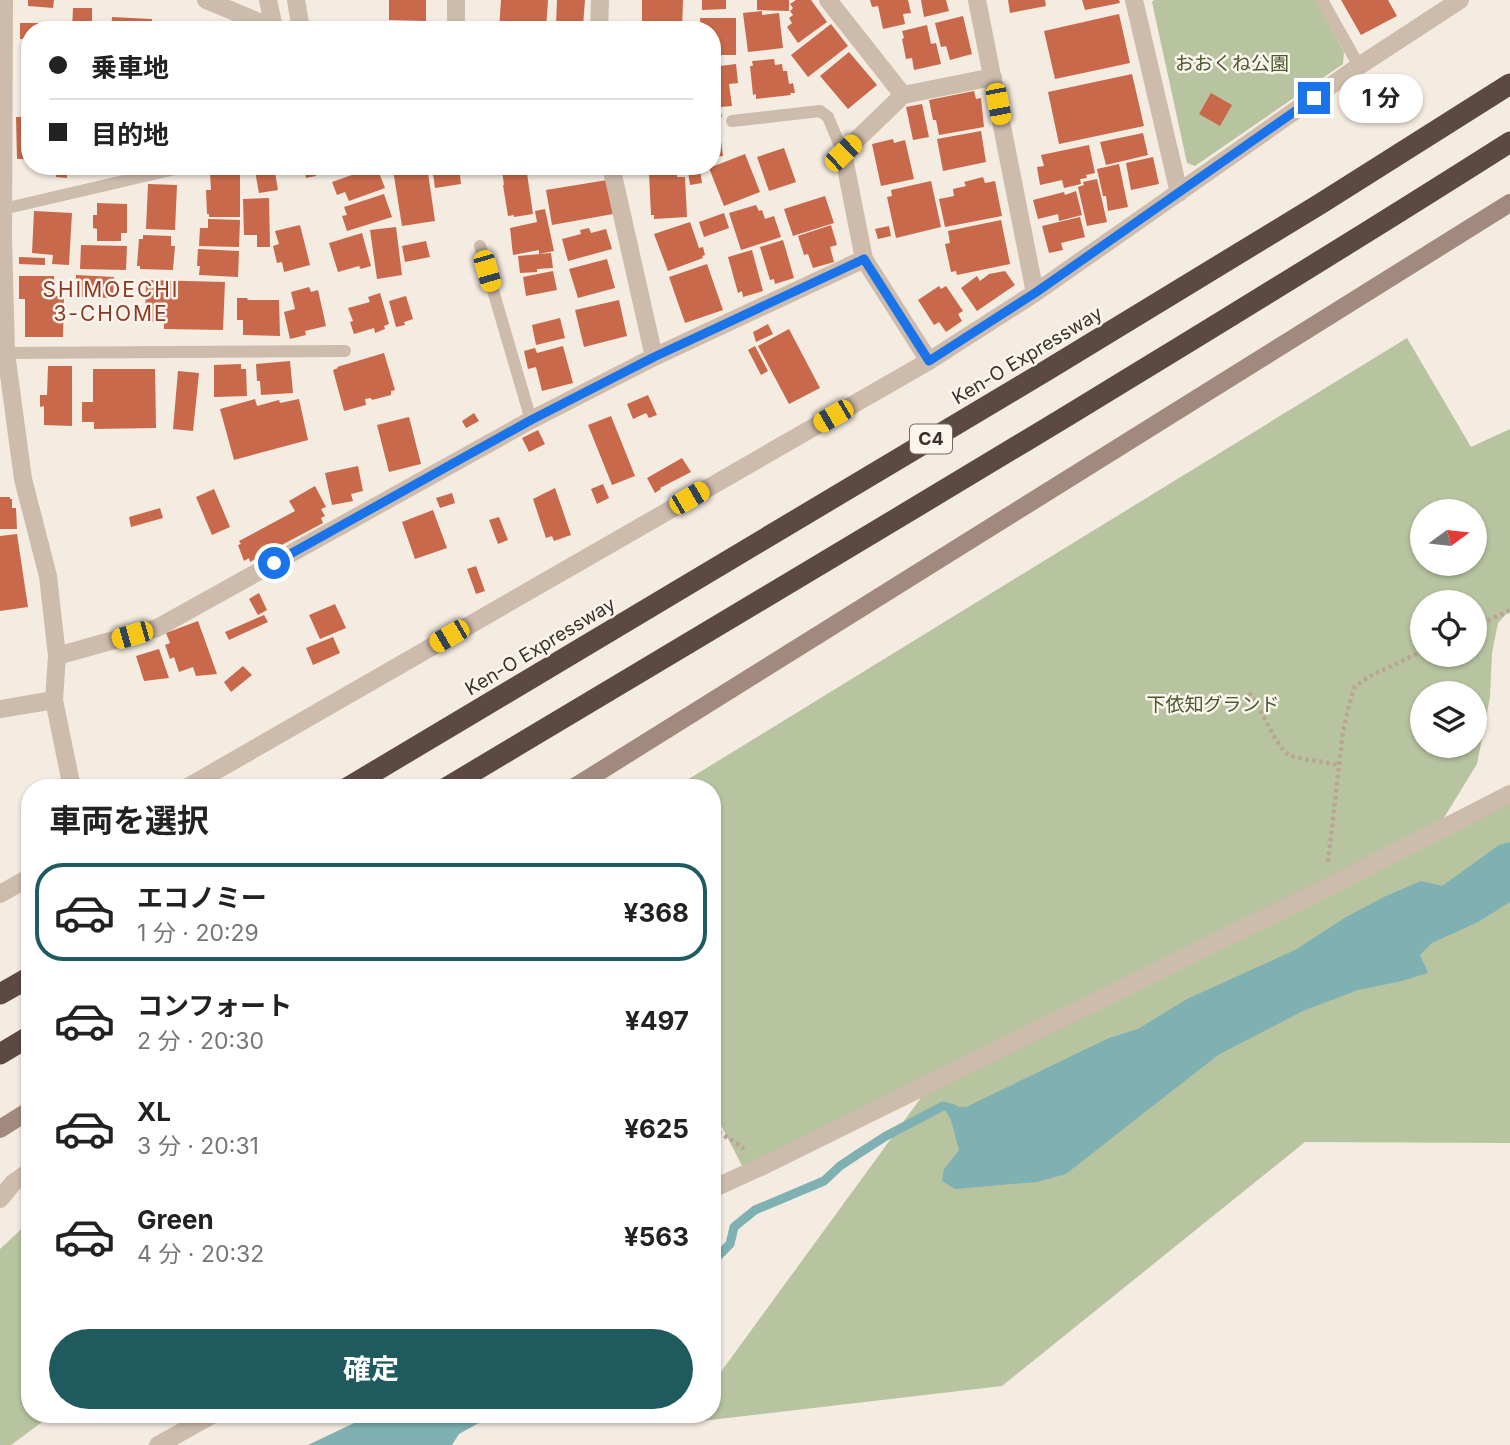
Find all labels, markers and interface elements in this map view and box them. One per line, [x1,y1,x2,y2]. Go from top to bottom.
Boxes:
text: 乗車地 [91,52,169,83]
park label: おおくね公園 [1175,52,1289,75]
callout: 1 分 [1338,74,1422,122]
car [984,81,1013,127]
route end [1298,82,1330,114]
text: 1 分 [1362,84,1400,112]
text: 目的地 [91,119,169,150]
car [821,131,866,175]
car [472,248,503,294]
district label: SHIMOECHI 3-CHOME [43,277,179,326]
street label: Ken-O Expressway [948,301,1107,409]
car [810,396,857,436]
road number: C4 [910,424,952,454]
car [666,478,713,518]
north arrow [1410,499,1488,576]
map controls [1410,499,1487,758]
route start [258,547,290,579]
button: locate [1410,590,1487,667]
street label: Ken-O Expressway [461,592,620,700]
car [426,616,473,656]
car [109,619,156,651]
button: layers [1410,681,1487,758]
park label: 下依知グランド [1146,693,1280,716]
text: 車両を選択 [49,801,209,840]
icon: car [53,881,116,944]
text: エコノミー [137,882,267,913]
text: ¥368 [624,897,689,928]
text: 1 分 · 20:29 [137,919,259,947]
icon: car [53,989,116,1052]
text: コンフォート [137,990,292,1021]
text: ¥497 [625,1005,689,1036]
text: 2 分 · 20:30 [137,1027,264,1055]
text: XL [137,1096,171,1127]
icon: car [53,1097,116,1160]
text: ¥625 [624,1113,689,1144]
text: 3 分 · 20:31 [137,1132,259,1160]
text: Green [137,1204,214,1235]
icon: car [53,1205,116,1268]
text: ¥563 [624,1221,689,1252]
text: 4 分 · 20:32 [137,1240,264,1268]
button: 確定 [49,1329,693,1409]

